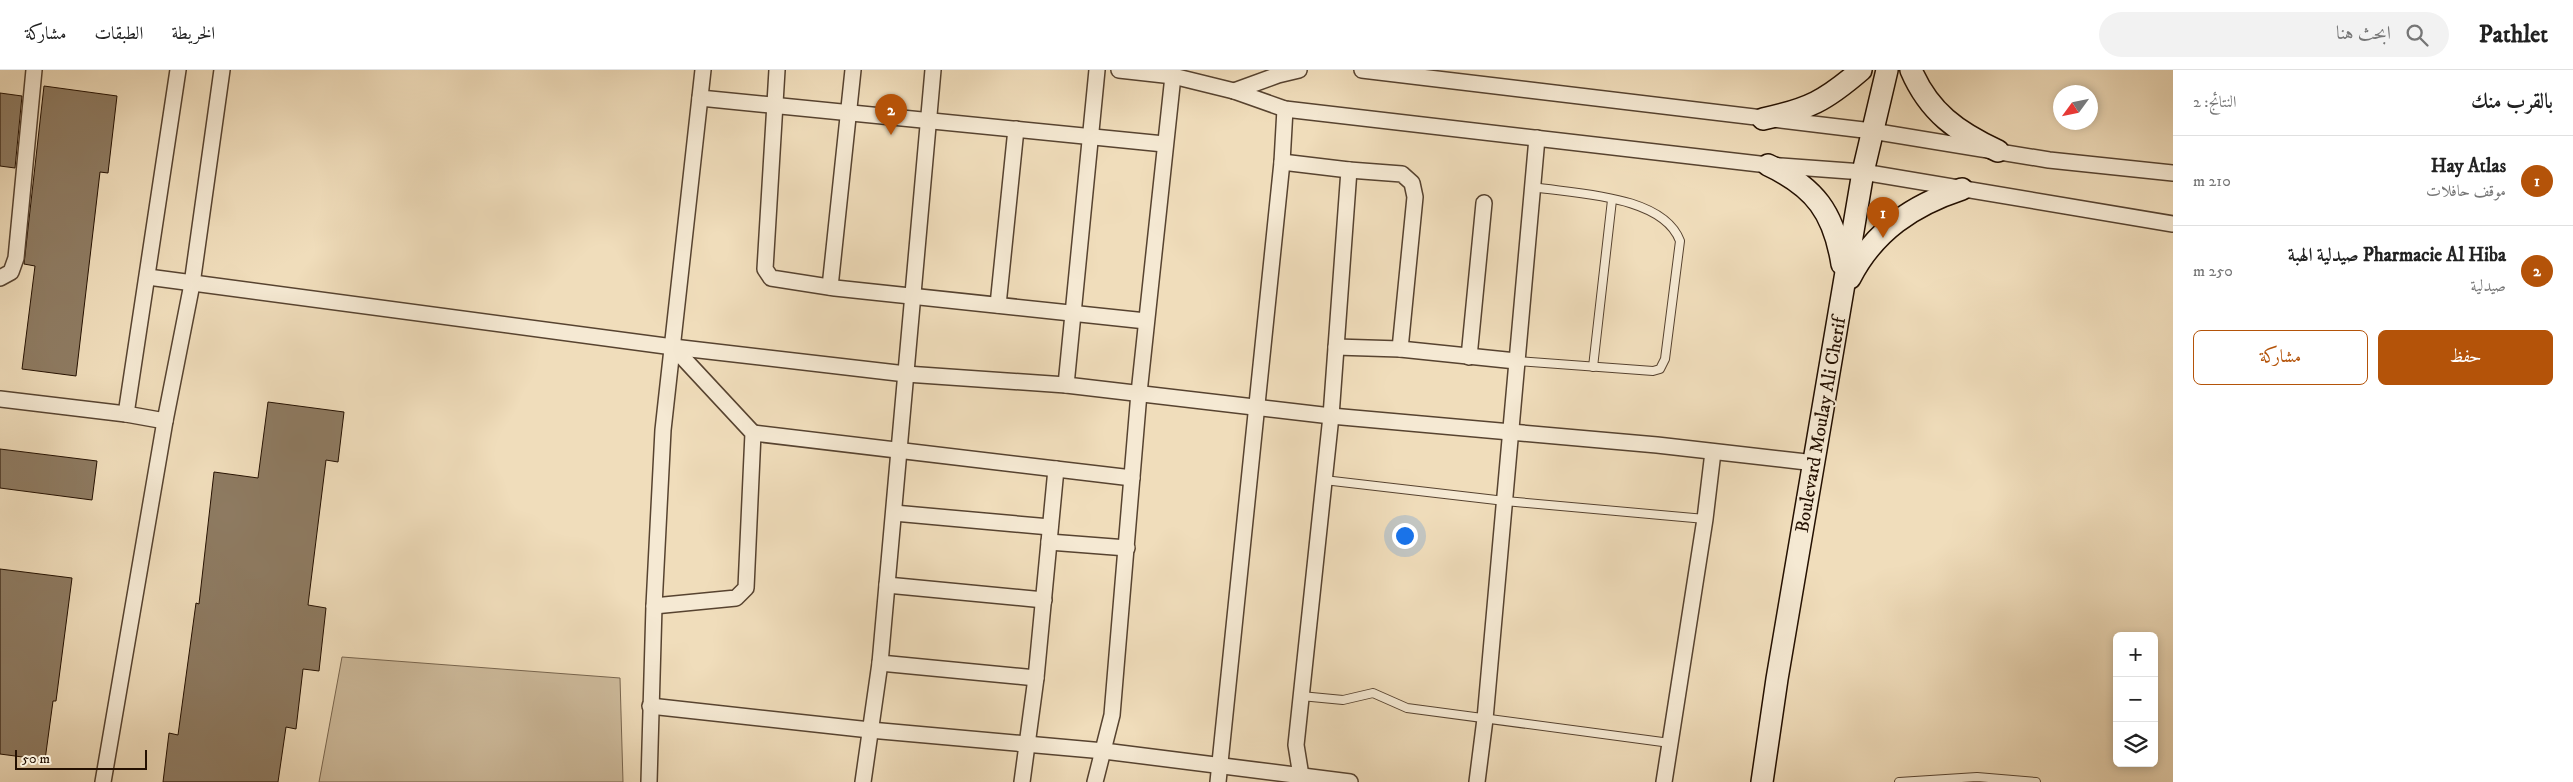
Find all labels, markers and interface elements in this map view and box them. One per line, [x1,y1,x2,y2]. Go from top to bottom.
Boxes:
search box [2099,12,2449,57]
text: Pathlet [2479,20,2548,50]
icon: search [2403,21,2431,49]
text: ابحث هنا [2336,22,2391,45]
text: مشاركة [25,23,66,45]
text: الطبقات [94,23,143,45]
text: الخريطة [171,23,215,45]
north arrow [2053,85,2098,130]
text: بالقرب منك [2471,89,2553,115]
text: النتائج: 2 [2193,92,2237,112]
pin: 2 [875,94,907,135]
text: Hay Atlas [2431,155,2506,178]
text: 210 m [2193,171,2231,191]
text: 1 [2534,171,2540,191]
text: موقف حافلات [2426,181,2506,201]
pin: 1 [1867,197,1899,238]
text: Pharmacie Al Hiba صيدلية الهبة [2288,244,2506,267]
text: 250 m [2193,261,2233,281]
text: 2 [2533,261,2541,281]
text: صيدلية [2471,276,2506,296]
street label: Boulevard Moulay Ali Cherif [1791,313,1852,535]
button: مشاركة [2193,330,2368,385]
button: حفظ [2378,330,2553,385]
your location [1392,523,1418,549]
map controls [2113,632,2158,767]
button: + [2113,632,2158,677]
button: − [2113,677,2158,722]
button: layers [2113,722,2158,767]
scale bar [15,747,148,770]
text: 50 m [22,750,50,768]

